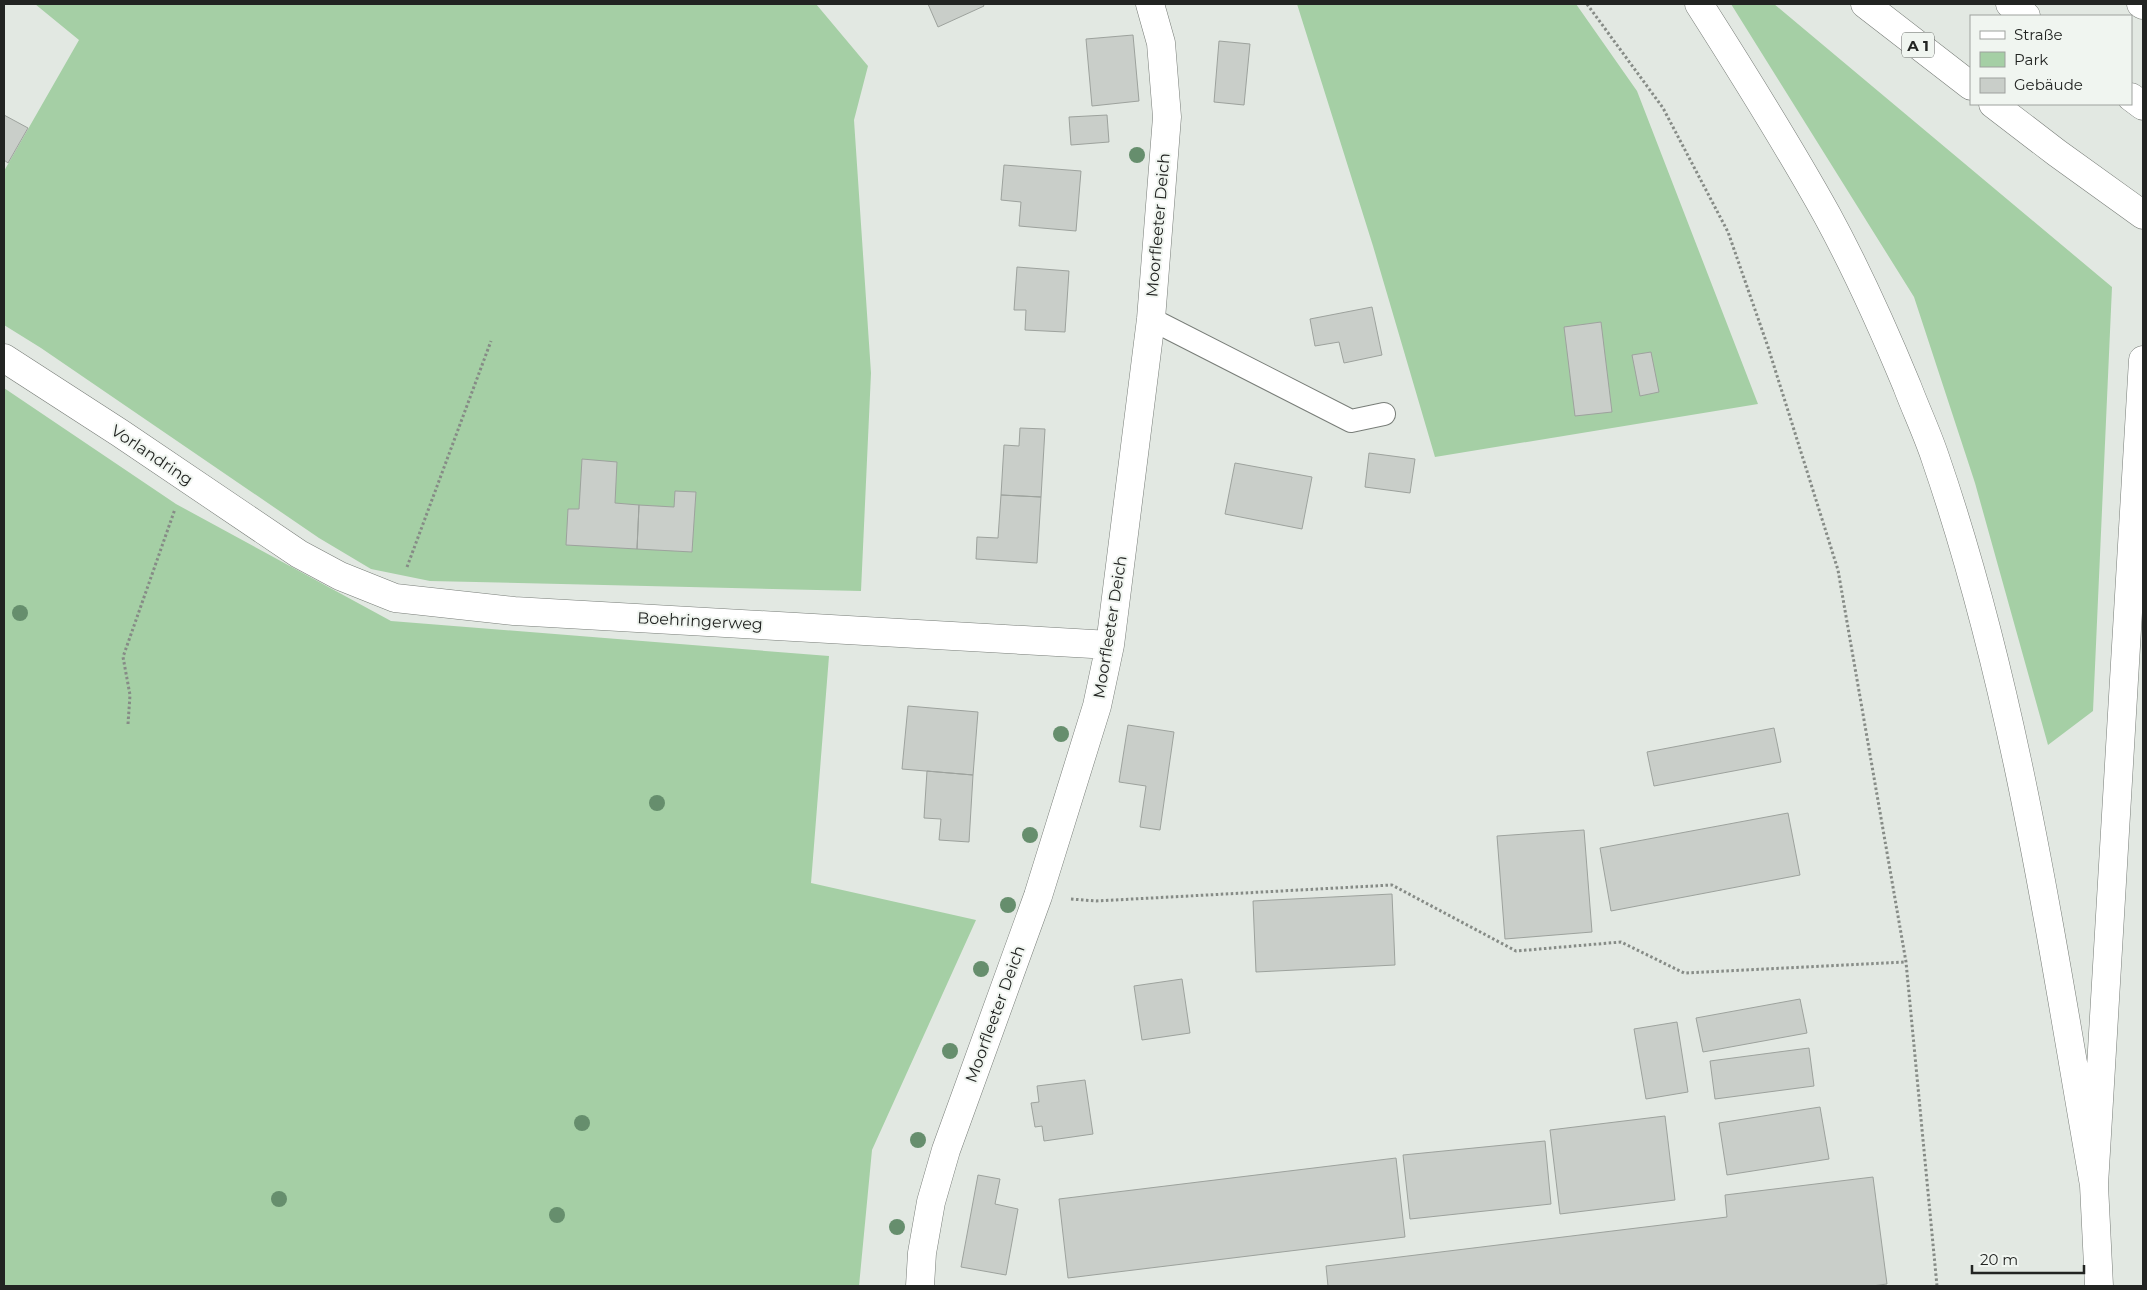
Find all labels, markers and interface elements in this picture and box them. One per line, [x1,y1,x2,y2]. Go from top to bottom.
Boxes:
legend [1970,15,2132,105]
text: Straße [2014,25,2063,44]
road number: A 1 [1902,32,1934,58]
text: Park [2014,50,2048,69]
text: Gebäude [2014,75,2083,94]
street label: Moorfleeter Deich [1142,152,1174,298]
street label: Vorlandring [108,421,196,489]
street label: Moorfleeter Deich [1089,554,1131,700]
street label: Boehringerweg [637,608,763,634]
street label: Moorfleeter Deich [961,943,1029,1085]
scale bar [1972,1242,2084,1274]
text: 20 m [1980,1250,2018,1269]

